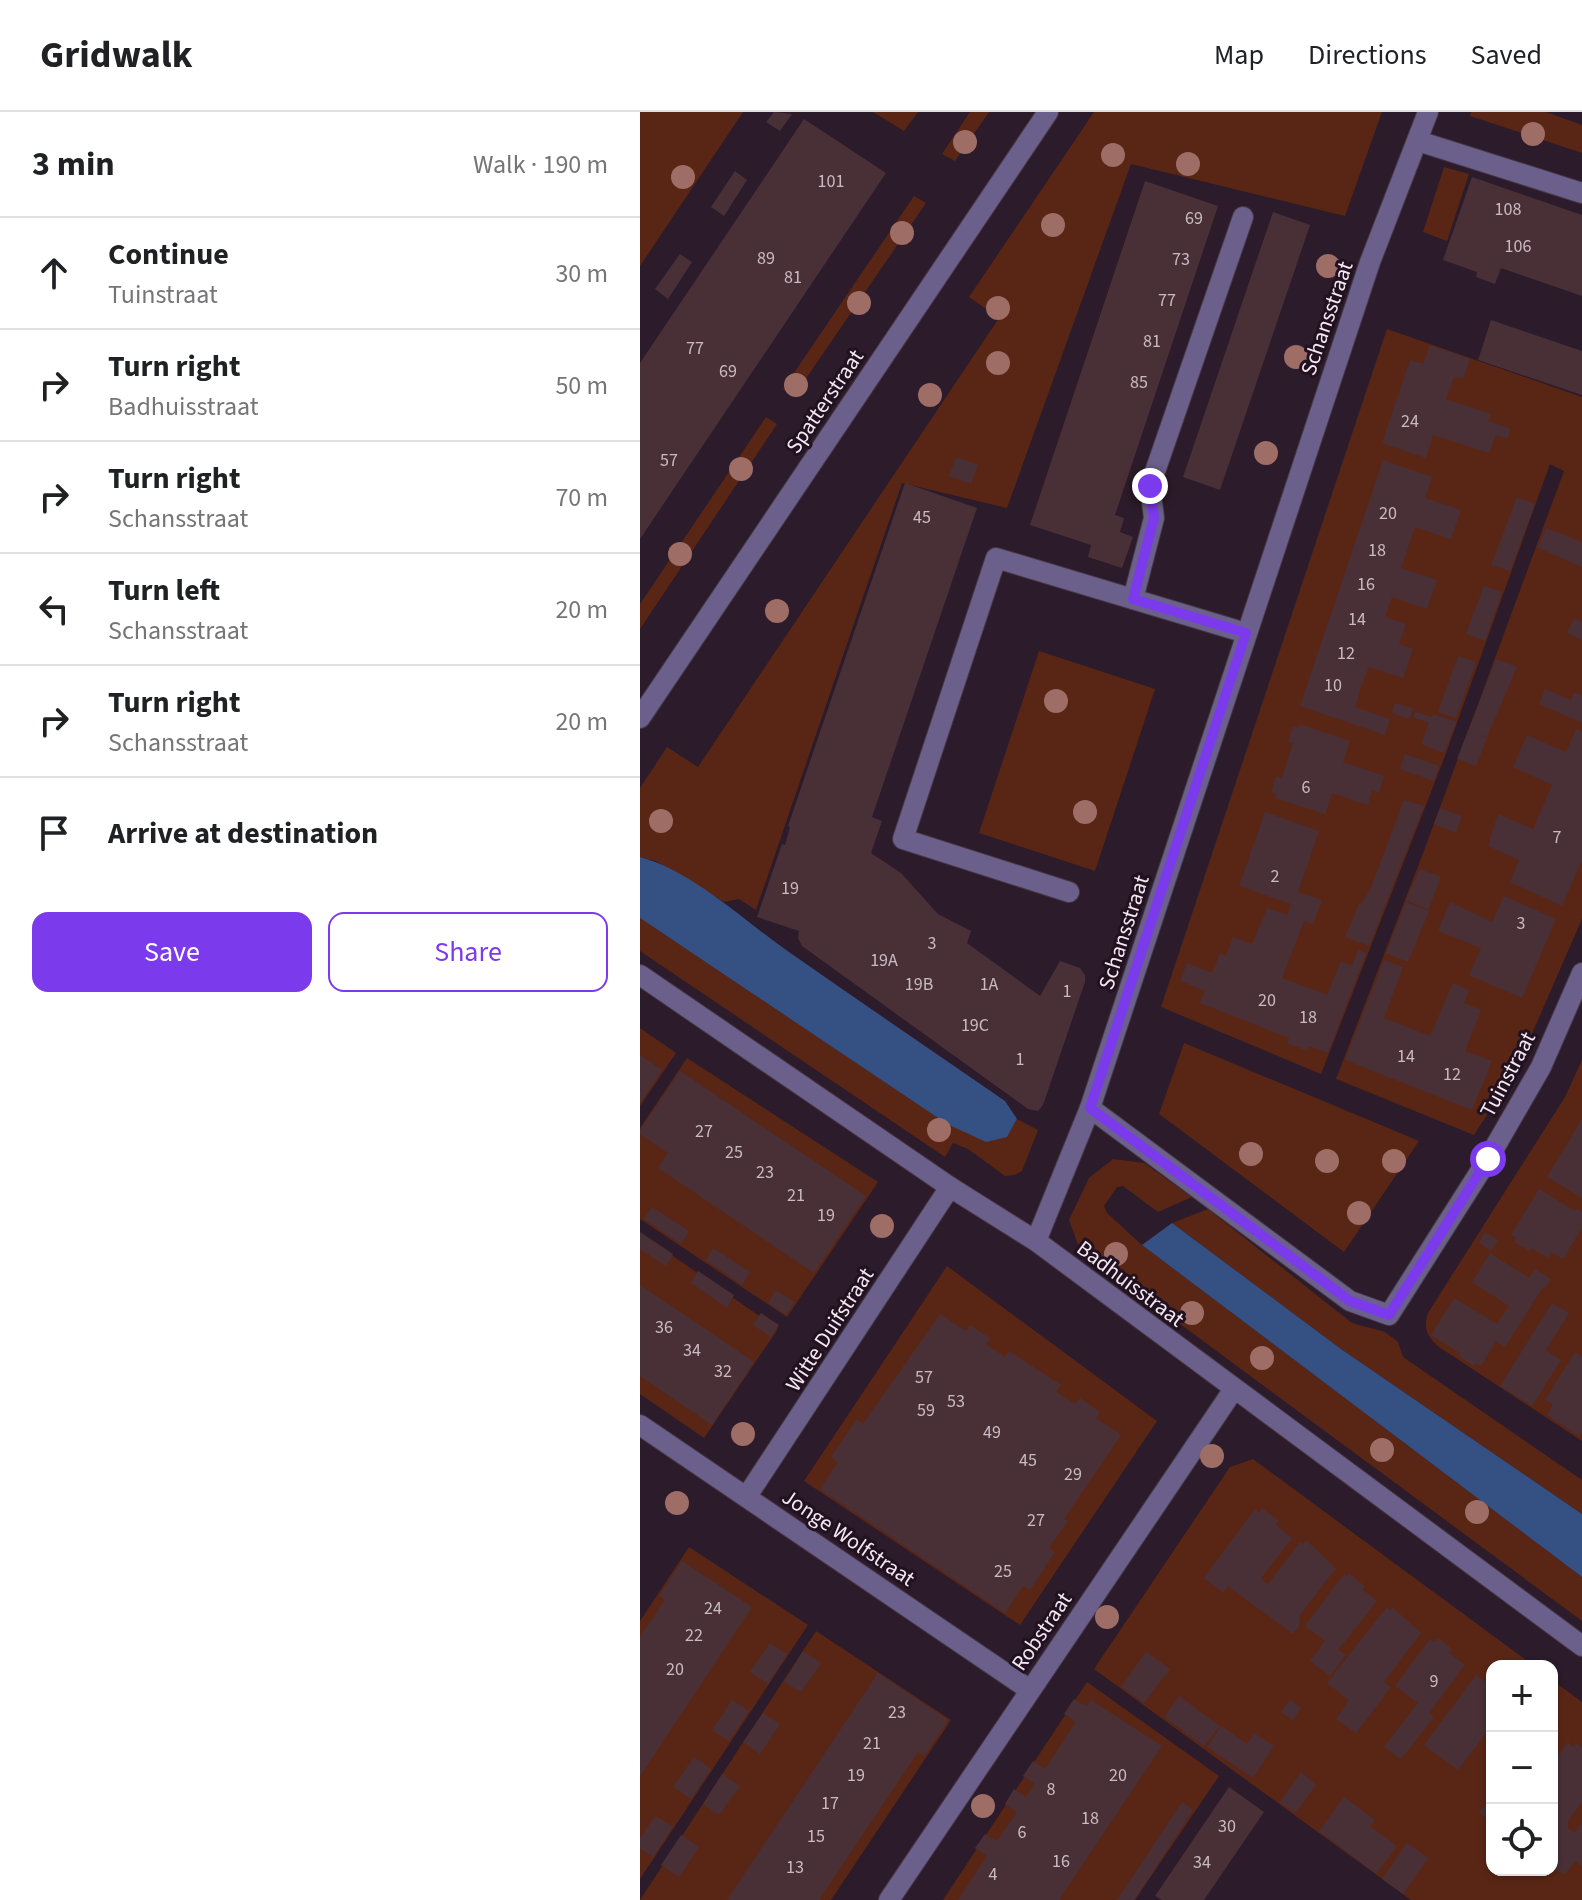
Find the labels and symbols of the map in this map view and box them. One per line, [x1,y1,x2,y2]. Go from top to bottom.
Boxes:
house number: 101 [818,169,844,194]
house number: 108 [1495,197,1521,222]
house number: 69 [1185,206,1203,231]
house number: 106 [1505,234,1531,259]
house number: 89 [757,246,775,271]
house number: 73 [1172,247,1190,272]
street label: Schansstraat [1292,256,1362,380]
house number: 81 [784,265,802,290]
house number: 77 [1158,288,1176,313]
house number: 81 [1143,329,1161,354]
house number: 77 [686,336,704,361]
street label: Spatterstraat [778,343,872,460]
house number: 69 [719,359,737,384]
house number: 85 [1130,370,1148,395]
house number: 24 [1401,409,1419,434]
house number: 57 [660,448,678,473]
route end [1132,468,1168,504]
house number: 20 [1379,501,1397,526]
house number: 45 [913,505,931,530]
house number: 18 [1368,538,1386,563]
house number: 16 [1357,572,1375,597]
house number: 14 [1348,607,1366,632]
house number: 12 [1337,641,1355,666]
house number: 10 [1324,673,1342,698]
house number: 6 [1302,775,1311,800]
house number: 7 [1553,825,1562,850]
house number: 2 [1271,864,1280,889]
street label: Schansstraat [1090,870,1158,994]
house number: 19 [781,876,799,901]
house number: 3 [1517,911,1526,936]
house number: 3 [928,931,937,956]
house number: 19A [870,948,898,973]
house number: 19B [905,972,933,997]
house number: 1A [980,972,999,997]
house number: 1 [1063,979,1071,1004]
house number: 20 [1258,988,1276,1013]
house number: 18 [1299,1005,1317,1030]
house number: 19C [961,1013,989,1038]
street label: Tuinstraat [1472,1025,1544,1123]
house number: 14 [1397,1044,1415,1069]
house number: 1 [1016,1047,1024,1072]
house number: 12 [1443,1062,1461,1087]
house number: 27 [695,1119,713,1144]
house number: 25 [725,1140,743,1165]
route start [1470,1141,1506,1177]
house number: 23 [756,1160,774,1185]
house number: 21 [787,1183,805,1208]
house number: 19 [817,1203,835,1228]
street label: Badhuisstraat [1070,1233,1191,1335]
street label: Witte Duifstraat [778,1261,882,1398]
house number: 36 [655,1315,673,1340]
house number: 34 [683,1338,701,1363]
house number: 32 [714,1359,732,1384]
house number: 57 [915,1365,933,1390]
house number: 53 [947,1389,965,1414]
house number: 59 [917,1398,935,1423]
house number: 49 [983,1420,1001,1445]
house number: 45 [1019,1448,1037,1473]
house number: 29 [1064,1462,1082,1487]
street label: Jonge Wolfstraat [775,1481,922,1595]
house number: 27 [1027,1508,1045,1533]
house number: 25 [994,1559,1012,1584]
street label: Robstraat [1004,1585,1080,1677]
house number: 24 [704,1596,722,1621]
house number: 22 [685,1623,703,1648]
house number: 20 [666,1657,684,1682]
house number: 9 [1430,1669,1439,1694]
house number: 23 [888,1700,906,1725]
house number: 21 [863,1731,881,1756]
house number: 19 [847,1763,865,1788]
house number: 20 [1109,1763,1127,1788]
house number: 8 [1047,1777,1056,1802]
house number: 17 [821,1791,839,1816]
house number: 18 [1081,1806,1099,1831]
house number: 30 [1218,1814,1236,1839]
house number: 6 [1018,1820,1027,1845]
house number: 15 [807,1824,825,1849]
house number: 16 [1052,1849,1070,1874]
house number: 34 [1193,1850,1211,1875]
house number: 13 [786,1855,804,1880]
house number: 4 [989,1862,998,1887]

